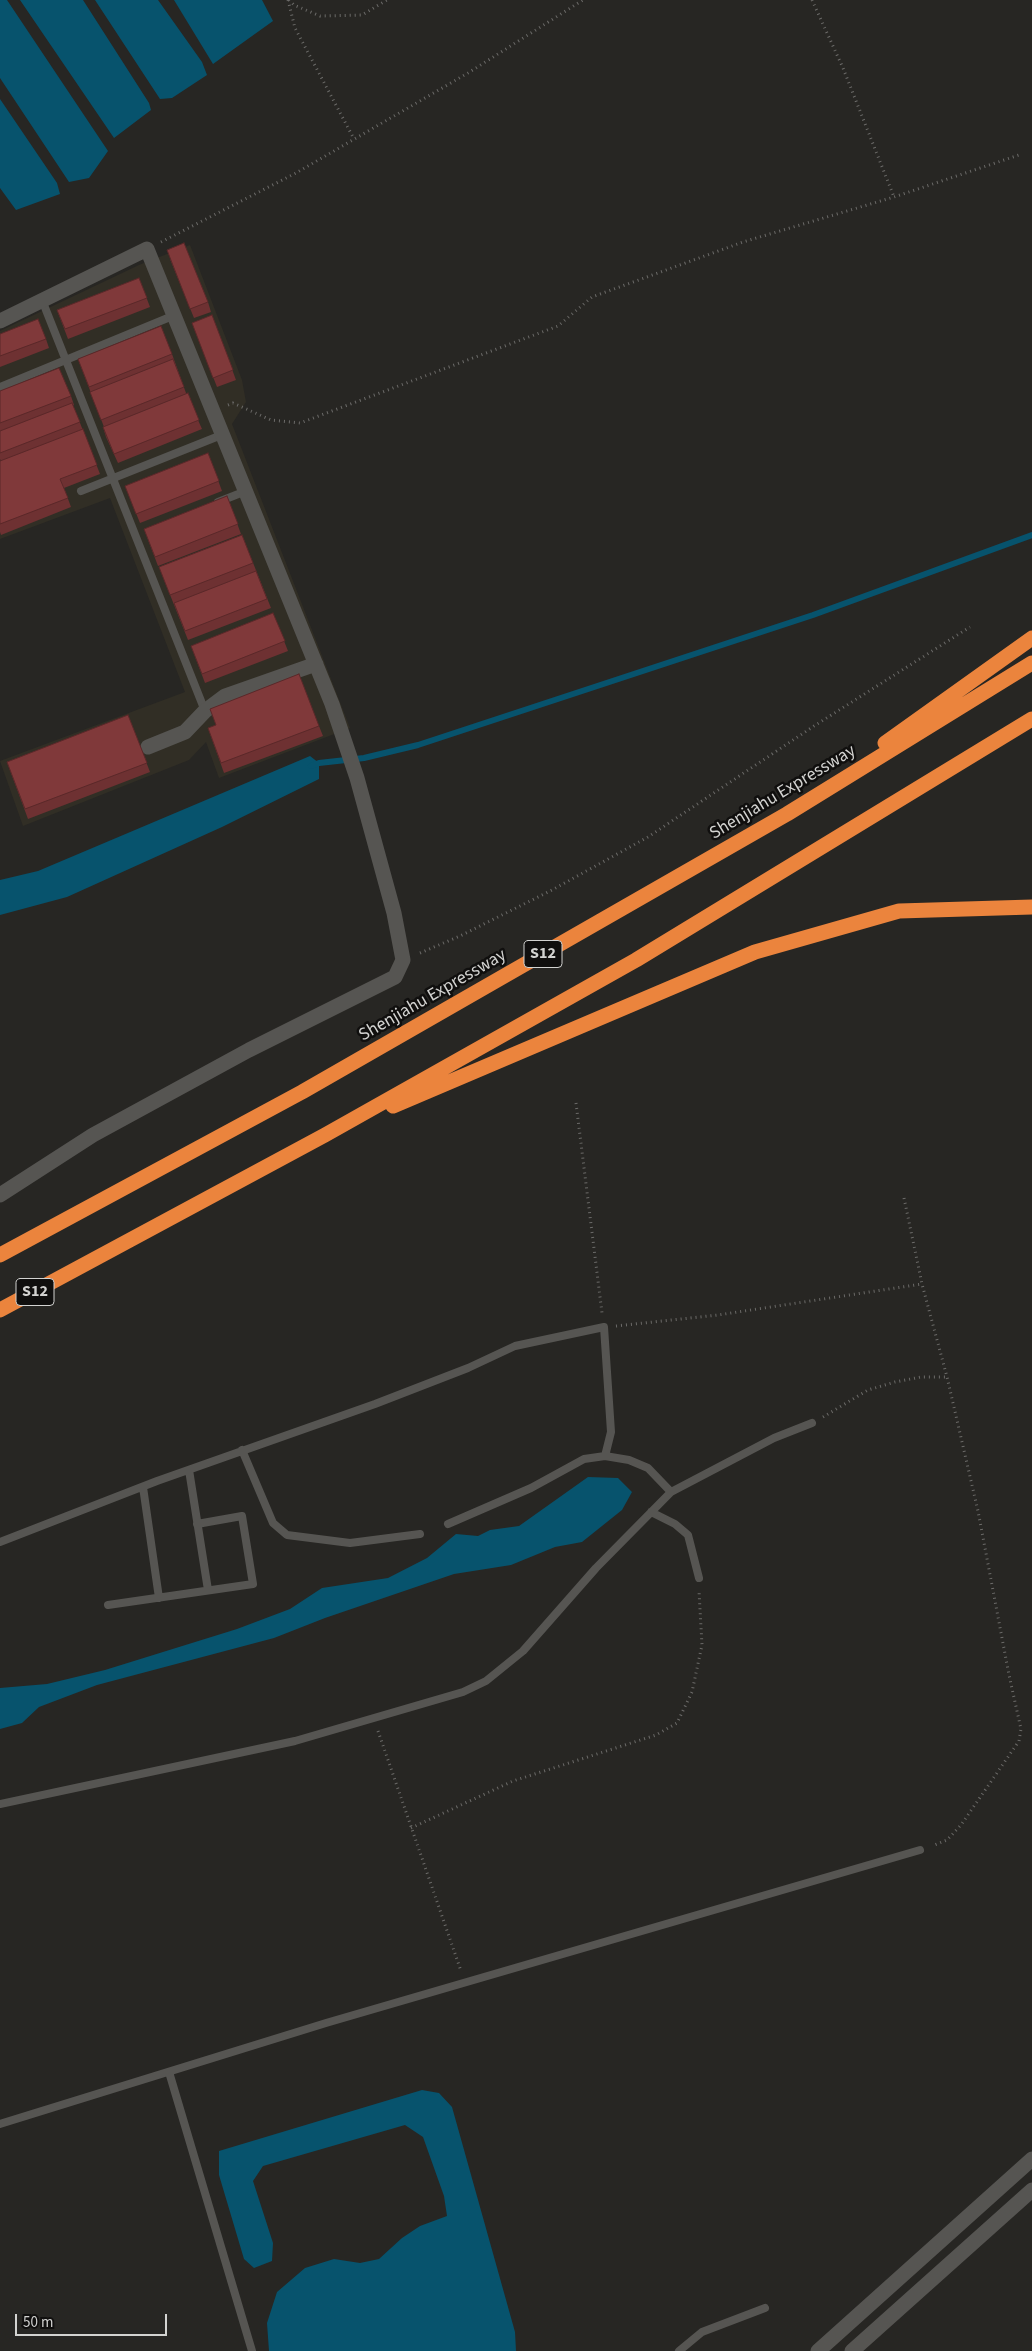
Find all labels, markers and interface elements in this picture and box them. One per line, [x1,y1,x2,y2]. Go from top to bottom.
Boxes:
street label: Shenjiahu Expressway [706,741,860,845]
road number: S12 [524,941,562,968]
street label: Shenjiahu Expressway [355,945,511,1047]
road number: S12 [16,1278,54,1305]
scale bar [18,2304,170,2336]
text: 50 m [23,2312,53,2333]

